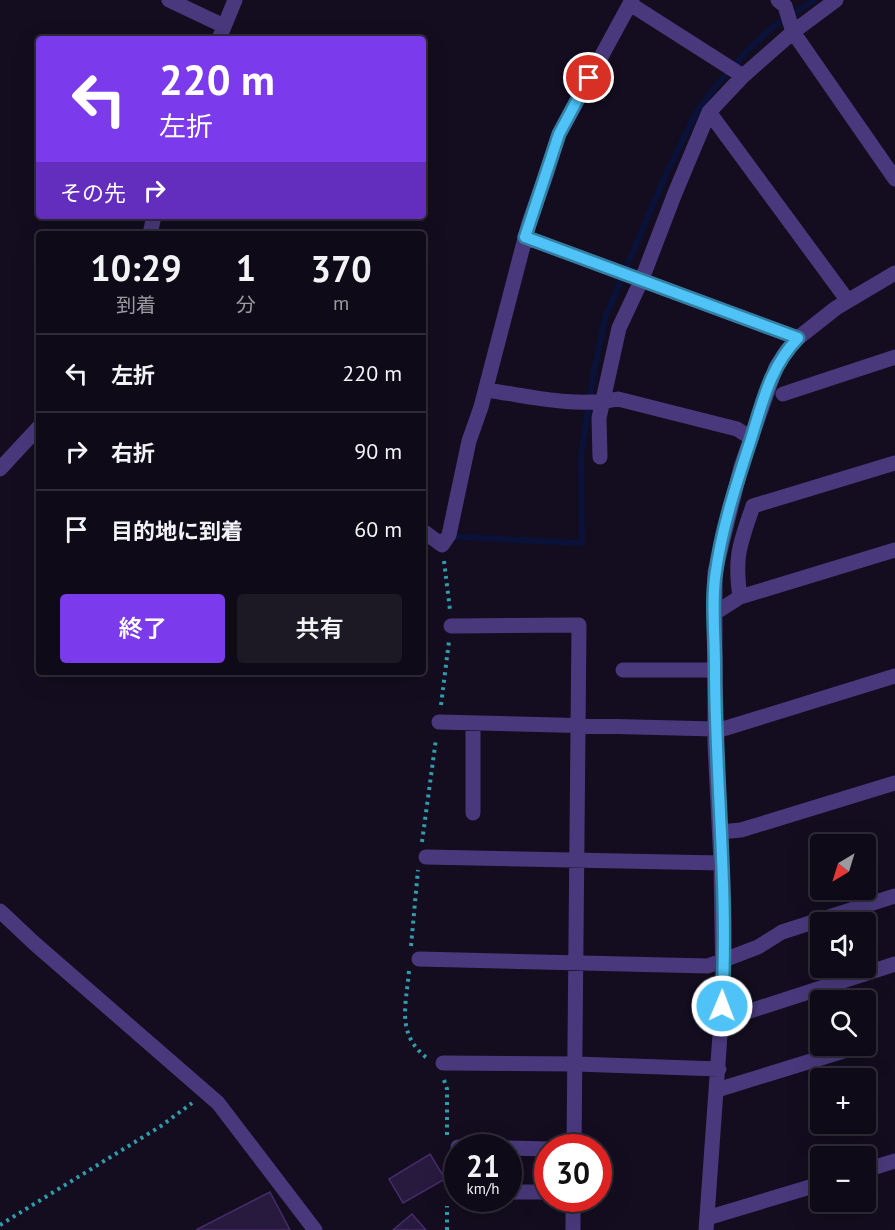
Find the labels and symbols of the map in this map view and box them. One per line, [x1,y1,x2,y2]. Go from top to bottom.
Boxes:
pin [563,52,614,103]
north arrow [810,834,876,900]
position arrow [690,974,754,1038]
speed limit sign: 30 [534,1134,612,1212]

